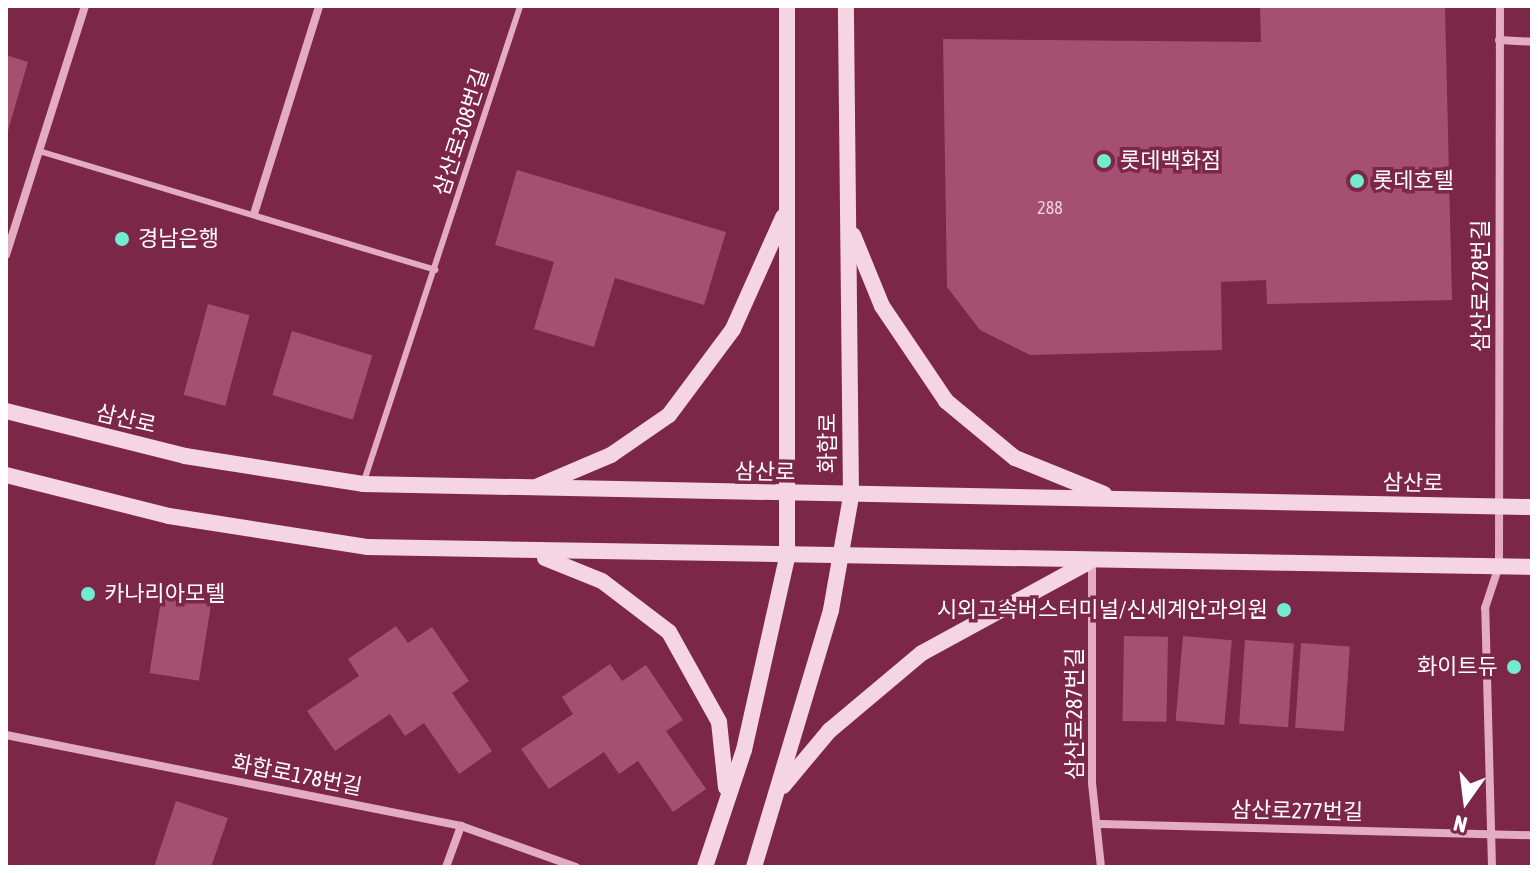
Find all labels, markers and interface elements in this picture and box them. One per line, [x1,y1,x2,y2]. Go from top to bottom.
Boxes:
street label: 삼산로308번길 [428,65,494,199]
place label: 롯데백화점 [1120,148,1221,174]
marker: 롯데백화점 [1095,152,1113,170]
place label: 롯데호텔 [1373,168,1454,194]
marker: 롯데호텔 [1348,172,1366,190]
house number: 288 [1037,197,1063,219]
street label: 삼산로278번길 [1468,220,1494,352]
place label: 경남은행 [138,226,219,252]
marker: 경남은행 [113,230,131,248]
street label: 삼산로 [93,399,159,439]
street label: 화합로 [815,413,841,473]
street label: 삼산로 [734,458,796,486]
street label: 삼산로 [1382,469,1444,497]
place label: 카나리아모텔 [104,581,225,607]
marker: 카나리아모텔 [79,585,97,603]
place label: 시외고속버스터미널/신세계안과의원 [937,597,1268,623]
marker: 시외고속버스터미널/신세계안과의원 [1275,601,1293,619]
street label: 삼산로287번길 [1062,648,1088,780]
place label: 화이트듀 [1417,654,1498,680]
marker: 화이트듀 [1505,658,1523,676]
street label: 화합로178번길 [230,749,364,801]
north arrow [1426,761,1506,841]
street label: 삼산로277번길 [1231,797,1363,825]
text: N [1451,810,1470,838]

